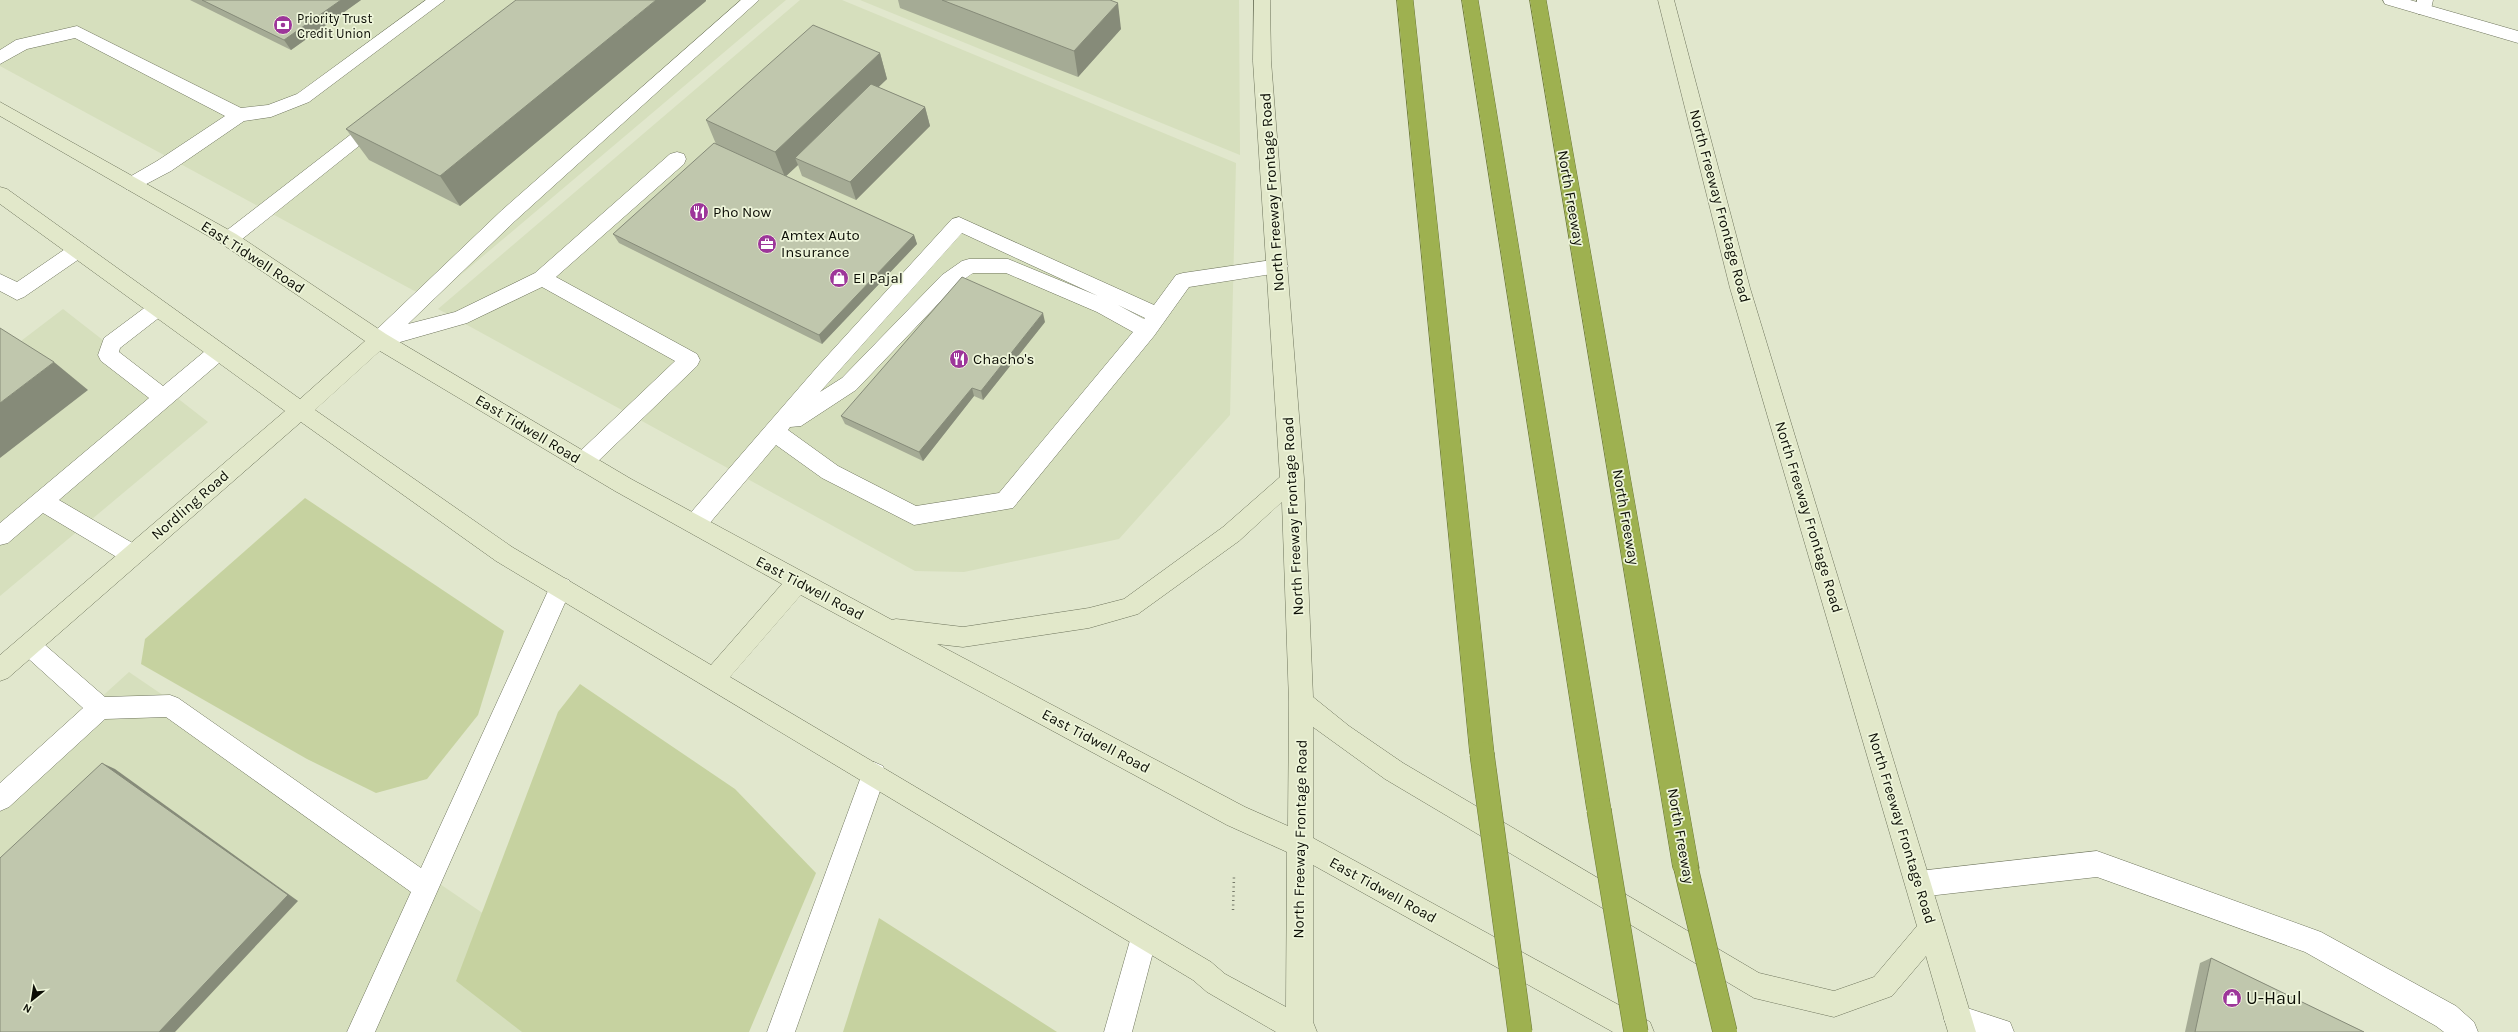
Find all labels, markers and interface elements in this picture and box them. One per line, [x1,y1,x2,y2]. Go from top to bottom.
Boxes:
place label: Priority Trust Credit Union [297,11,372,41]
bank icon: Priority Trust Credit Union [272,14,294,36]
street label: North Freeway Frontage Road [1256,92,1288,292]
street label: North Freeway Frontage Road [1686,107,1754,305]
street label: North Freeway [1554,149,1588,247]
restaurant icon: Pho Now [688,201,710,223]
place label: Pho Now [713,203,772,221]
street label: East Tidwell Road [198,217,308,297]
place label: Amtex Auto Insurance [781,226,860,261]
office icon: Amtex Auto Insurance [756,233,778,255]
shop icon: El Pajal [828,267,850,289]
place label: El Pajal [853,269,903,287]
restaurant icon: Chacho's [948,348,970,370]
place label: Chacho's [973,350,1034,368]
street label: East Tidwell Road [472,390,584,468]
street label: North Freeway Frontage Road [1279,416,1307,616]
street label: North Freeway Frontage Road [1771,419,1847,615]
street label: Nordling Road [147,466,233,544]
street label: North Freeway [1609,468,1643,566]
street label: East Tidwell Road [753,552,867,624]
street label: East Tidwell Road [1039,705,1153,777]
street label: North Freeway Frontage Road [1864,730,1940,926]
street label: North Freeway Frontage Road [1289,739,1311,939]
street label: North Freeway [1664,787,1698,885]
street label: East Tidwell Road [1326,853,1440,927]
north arrow [12,980,52,1020]
shop icon: U-Haul [2221,987,2243,1009]
place label: U-Haul [2246,987,2302,1009]
text: N [21,1001,34,1016]

